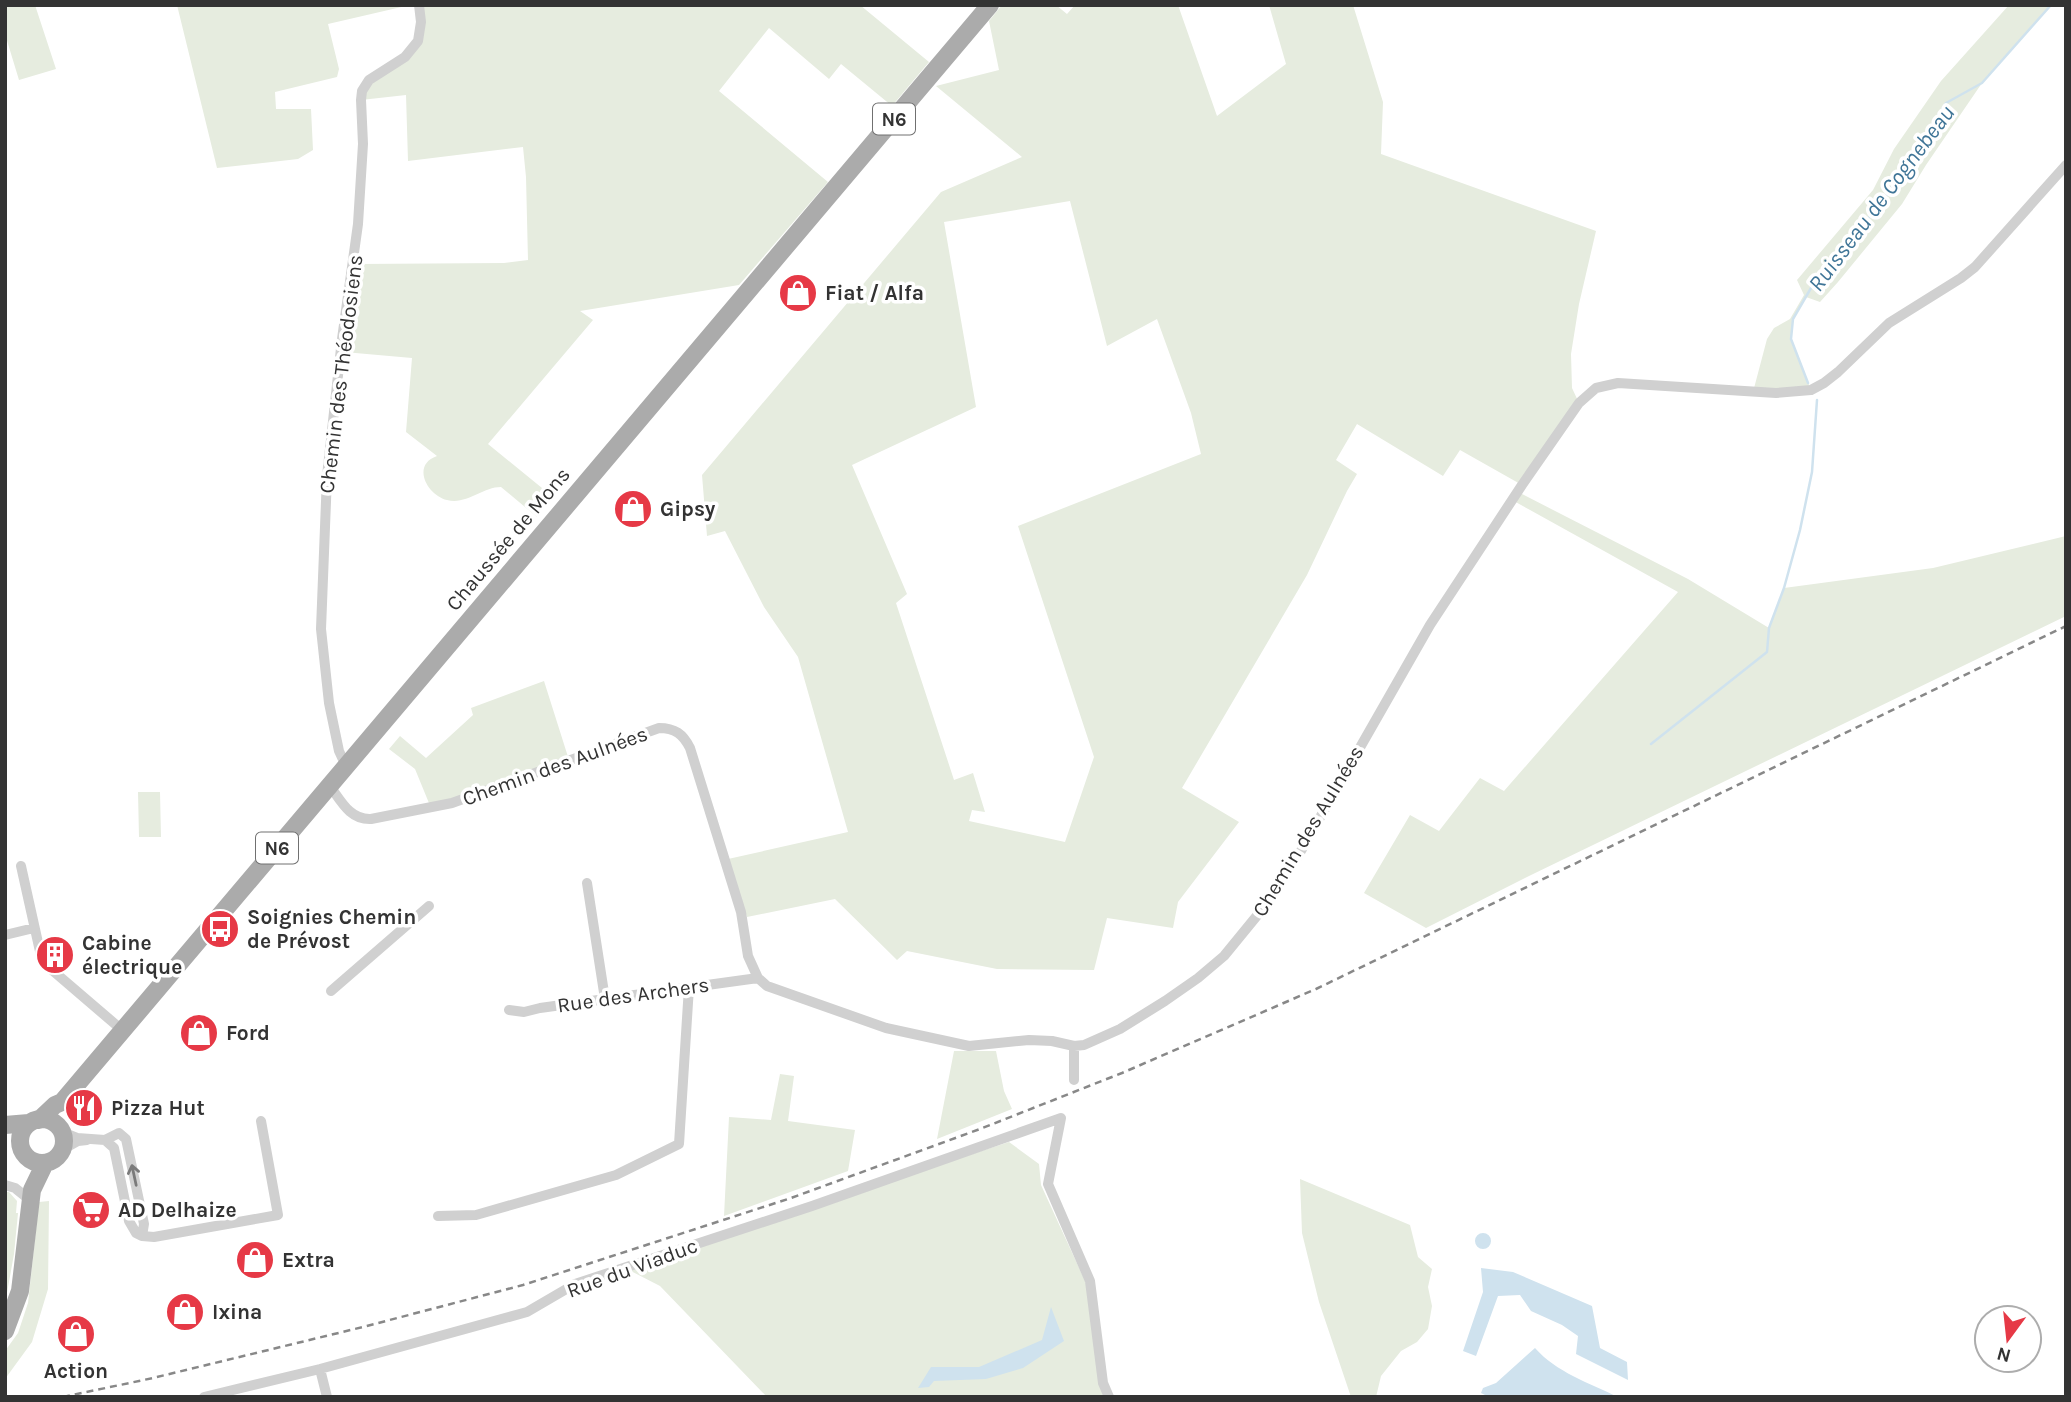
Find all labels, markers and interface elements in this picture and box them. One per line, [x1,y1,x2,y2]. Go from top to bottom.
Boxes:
water label: Ruisseau de Cognebeau [1802,100,1960,297]
road number: N6 [873,104,915,134]
street label: Chemin des Théodosiens [314,253,368,495]
shop icon: Fiat / Alfa [777,272,819,314]
place label: Fiat / Alfa [825,281,924,305]
street label: Chaussée de Mons [441,462,575,616]
shop icon: Gipsy [612,488,654,530]
place label: Gipsy [660,497,716,521]
street label: Chemin des Aulnées [459,721,651,811]
street label: Chemin des Aulnées [1247,741,1369,921]
road number: N6 [256,832,298,863]
place label: Soignies Chemin de Prévost [247,905,416,953]
bus stop icon: Soignies Chemin de Prévost [199,908,241,950]
place label: Cabine électrique [82,931,182,980]
building icon: Cabine électrique [34,934,76,976]
street label: Rue des Archers [555,972,711,1018]
shop icon: Ford [178,1012,220,1054]
place label: Ford [226,1021,270,1045]
restaurant icon: Pizza Hut [63,1087,105,1129]
place label: Pizza Hut [111,1096,205,1120]
one-way arrow [126,1164,140,1187]
supermarket icon: AD Delhaize [70,1189,112,1231]
place label: AD Delhaize [118,1198,237,1222]
street label: Rue du Viaduc [563,1233,701,1303]
shop icon: Extra [234,1239,276,1281]
place label: Extra [282,1248,335,1272]
shop icon: Ixina [164,1291,206,1333]
place label: Ixina [212,1300,262,1324]
north arrow [1973,1304,2043,1374]
shop icon: Action [55,1313,97,1355]
text: N [1994,1342,2013,1367]
place label: Action [44,1359,108,1383]

